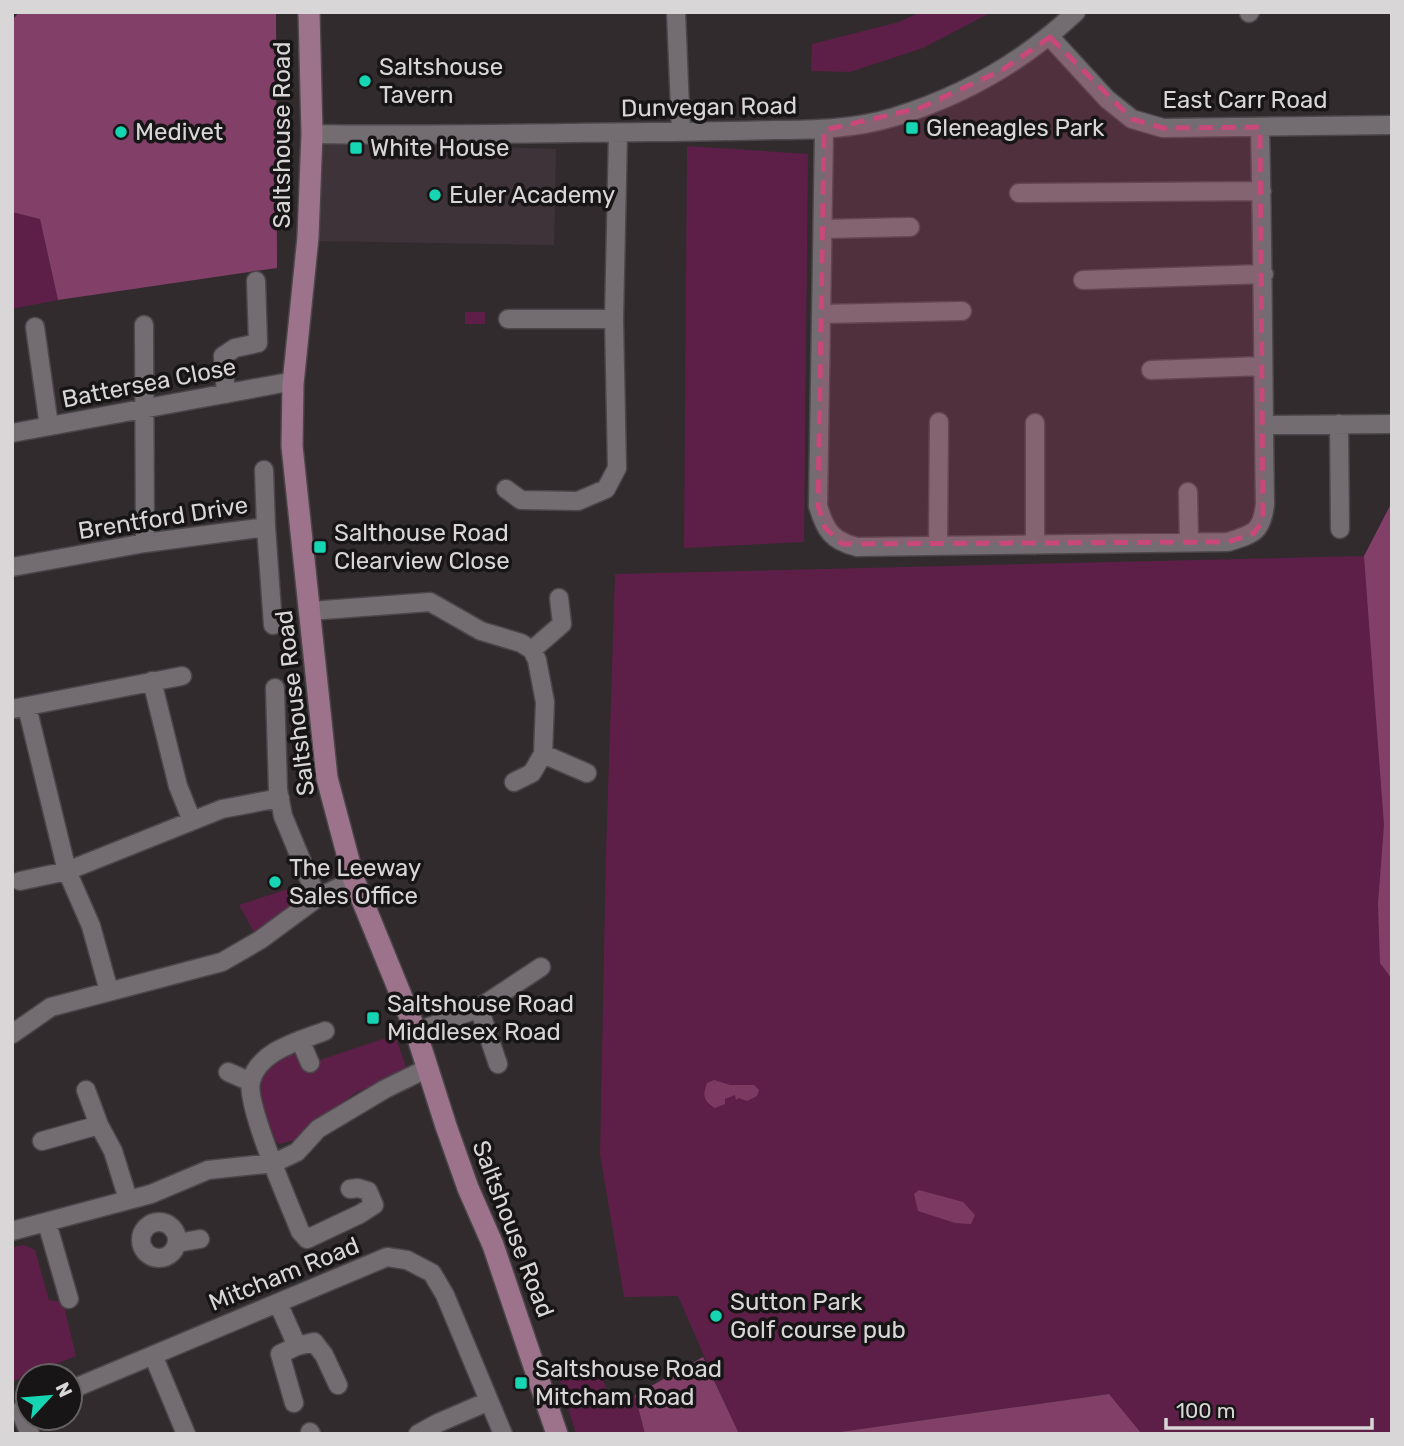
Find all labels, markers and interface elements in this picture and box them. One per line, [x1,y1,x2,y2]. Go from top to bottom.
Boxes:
street label: Saltshouse Road [268,42,296,228]
place label: Saltshouse Tavern [379,53,503,109]
marker: Saltshouse Tavern [357,73,373,89]
street label: East Carr Road [1163,86,1327,114]
street label: Dunvegan Road [621,91,797,123]
place label: Gleneagles Park [926,114,1105,142]
place label: Medivet [135,118,223,146]
marker: Gleneagles Park [904,120,920,136]
marker: Medivet [113,124,129,140]
place label: White House [370,134,509,162]
marker: White House [348,140,364,156]
place label: Euler Academy [449,181,615,209]
marker: Euler Academy [427,187,443,203]
street label: Battersea Close [60,352,238,414]
street label: Brentford Drive [76,491,250,545]
place label: Salthouse Road Clearview Close [334,519,510,575]
marker: Salthouse Road Clearview Close [312,539,328,555]
street label: Saltshouse Road [270,609,320,797]
place label: The Leeway Sales Office [289,854,421,910]
marker: The Leeway Sales Office [267,874,283,890]
place label: Saltshouse Road Middlesex Road [387,990,574,1046]
marker: Saltshouse Road Middlesex Road [365,1010,381,1026]
street label: Saltshouse Road [466,1137,560,1321]
street label: Mitcham Road [205,1231,363,1317]
place label: Sutton Park Golf course pub [730,1288,906,1344]
marker: Sutton Park Golf course pub [708,1308,724,1324]
place label: Saltshouse Road Mitcham Road [535,1355,722,1411]
north arrow [14,1362,84,1432]
marker: Saltshouse Road Mitcham Road [513,1375,529,1391]
text: N [50,1379,77,1401]
scale bar [1166,1386,1372,1430]
text: 100 m [1176,1398,1235,1423]

